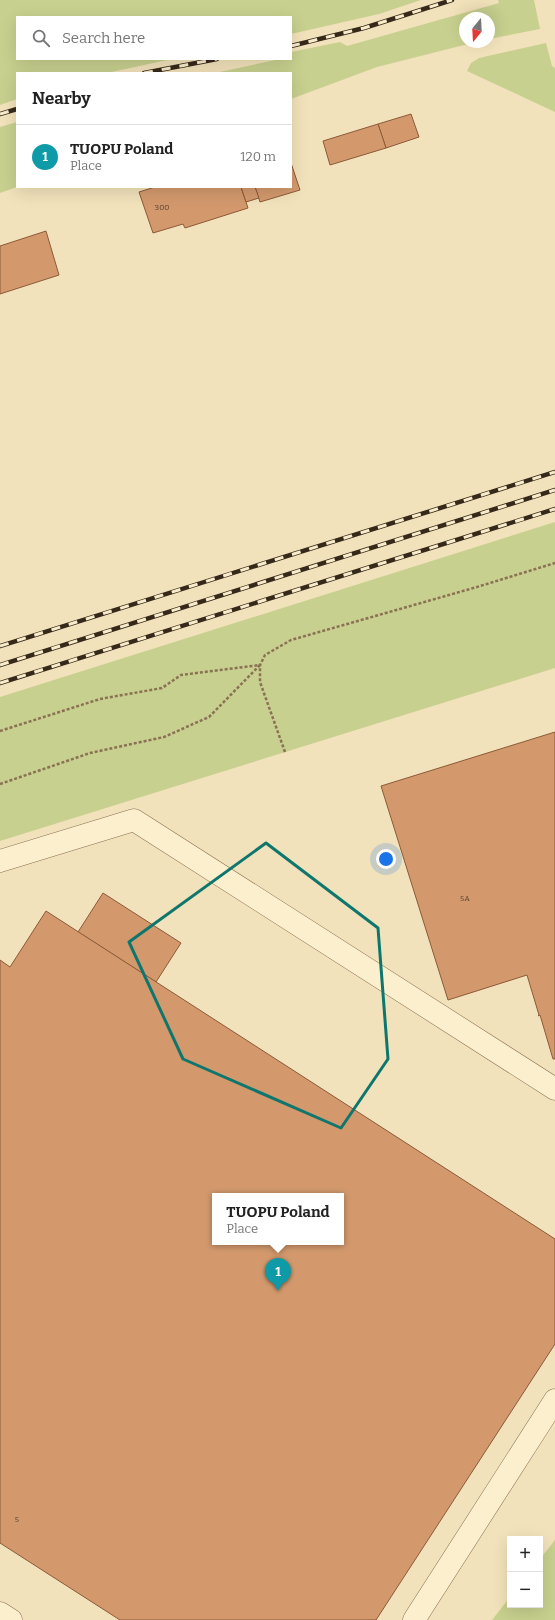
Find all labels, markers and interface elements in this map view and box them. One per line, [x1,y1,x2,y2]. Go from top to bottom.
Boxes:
north arrow [459,12,495,48]
search box [16,16,292,60]
icon: search [30,27,52,49]
text: Search here [62,29,145,47]
text: Nearby [32,88,91,109]
text: TUOPU Poland [70,140,173,158]
text: 1 [42,149,48,164]
text: 120 m [240,149,276,164]
text: Place [70,158,102,173]
house number: 300 [155,203,169,212]
your location [376,849,396,869]
house number: 5A [460,894,470,903]
popup [212,1193,344,1245]
text: TUOPU Poland [226,1203,330,1221]
text: Place [226,1221,258,1236]
pin: 1 [265,1258,291,1291]
house number: 5 [15,1515,19,1524]
map controls [507,1536,543,1608]
button: + [507,1536,543,1572]
button: − [507,1572,543,1608]

